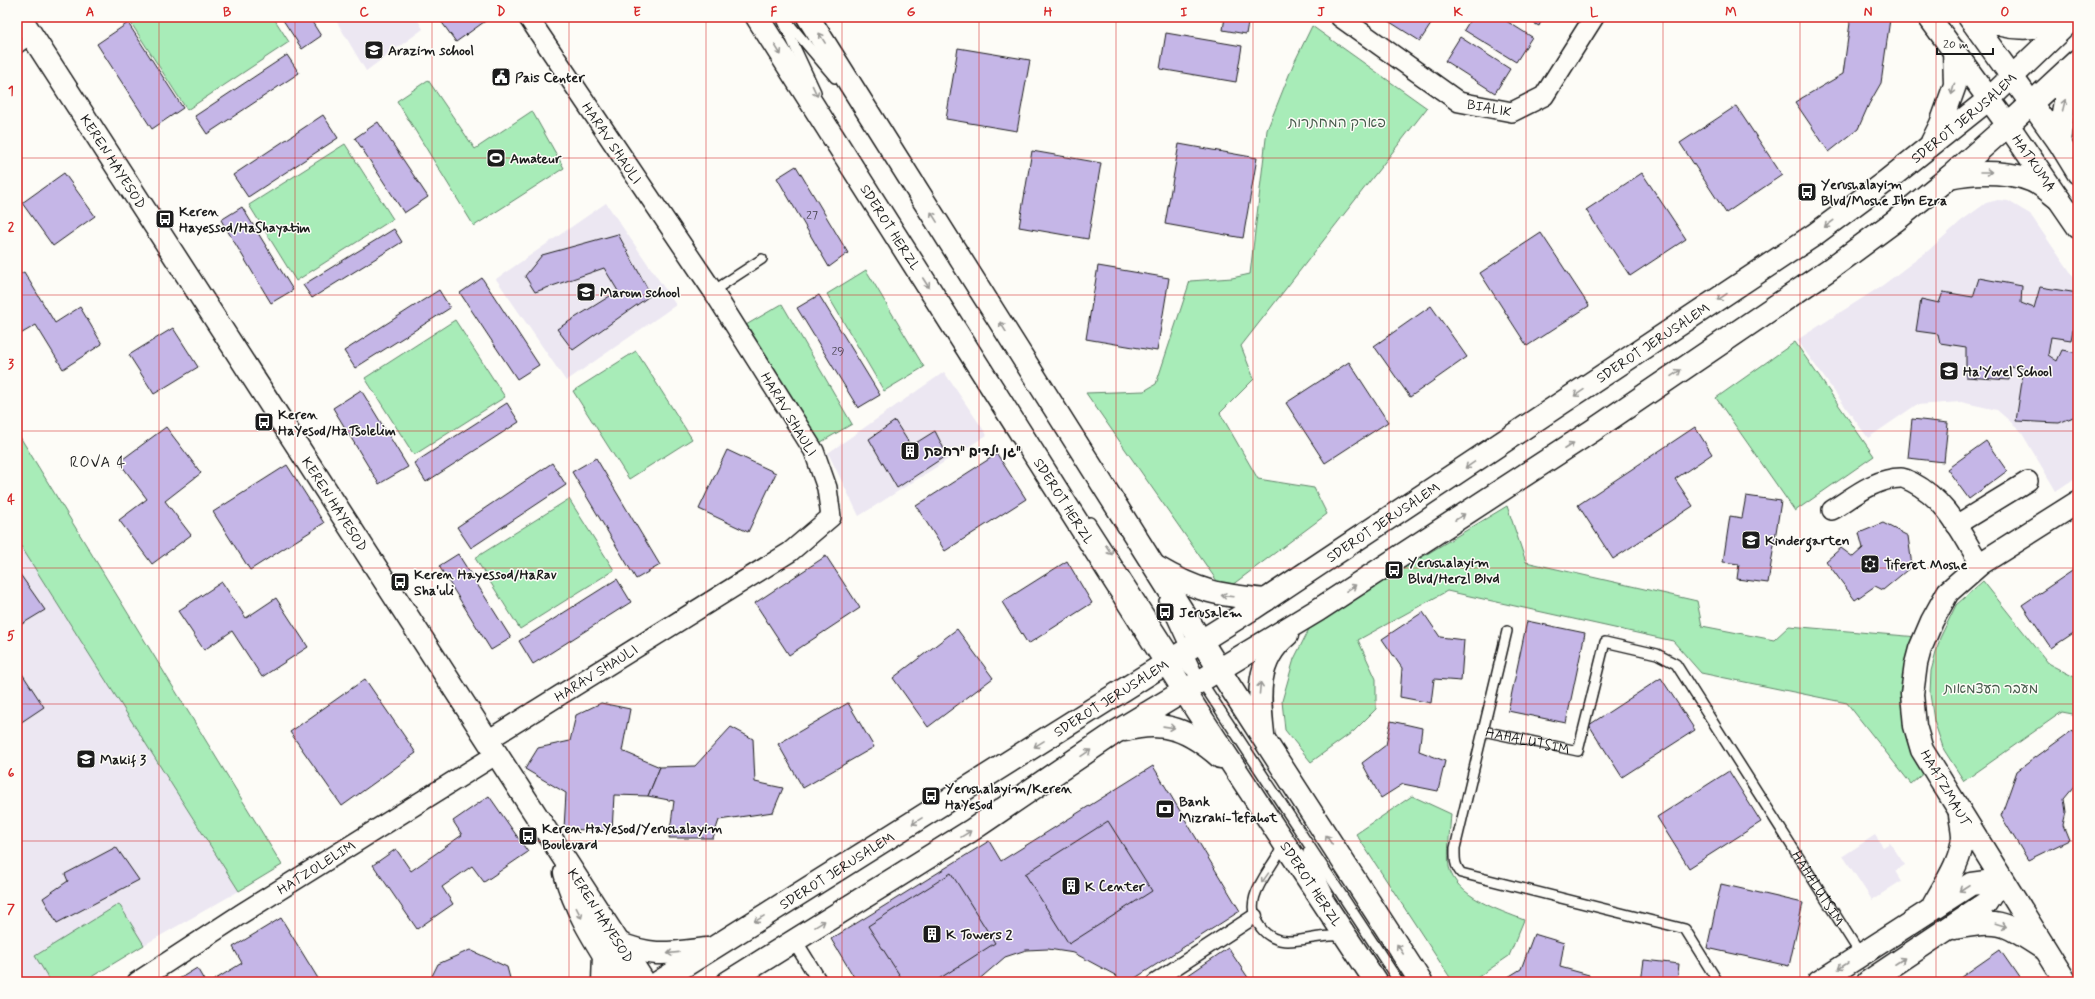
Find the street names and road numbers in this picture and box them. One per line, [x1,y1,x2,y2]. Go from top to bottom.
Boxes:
street label: SDEROT JERUSALEM [1908,69,2021,168]
street label: BIALIK [1465,96,1513,122]
street label: HARAV SHAULI [577,99,645,188]
street label: KEREN HAYESOD [75,111,150,213]
street label: HATKUMA [2007,131,2059,196]
street label: SDEROT HERZL [855,181,924,274]
street label: SDEROT JERUSALEM [1593,299,1714,387]
street label: HARAV SHAULI [756,369,820,460]
street label: KEREN HAYESOD [297,454,371,555]
street label: SDEROT HERZL [1029,455,1097,548]
street label: SDEROT JERUSALEM [1323,478,1444,567]
street label: HARAV SHAULI [551,641,641,706]
street label: SDEROT JERUSALEM [1051,656,1173,741]
street label: HAHALUTSIM [1484,724,1572,759]
street label: HAATZMAUT [1916,747,1975,831]
street label: SDEROT JERUSALEM [776,828,898,914]
street label: HATZOLELIM [274,836,359,899]
street label: SDEROT HERZL [1276,838,1345,931]
street label: HAHALUTSIM [1787,848,1848,930]
street label: KEREN HAYESOD [563,866,637,967]

